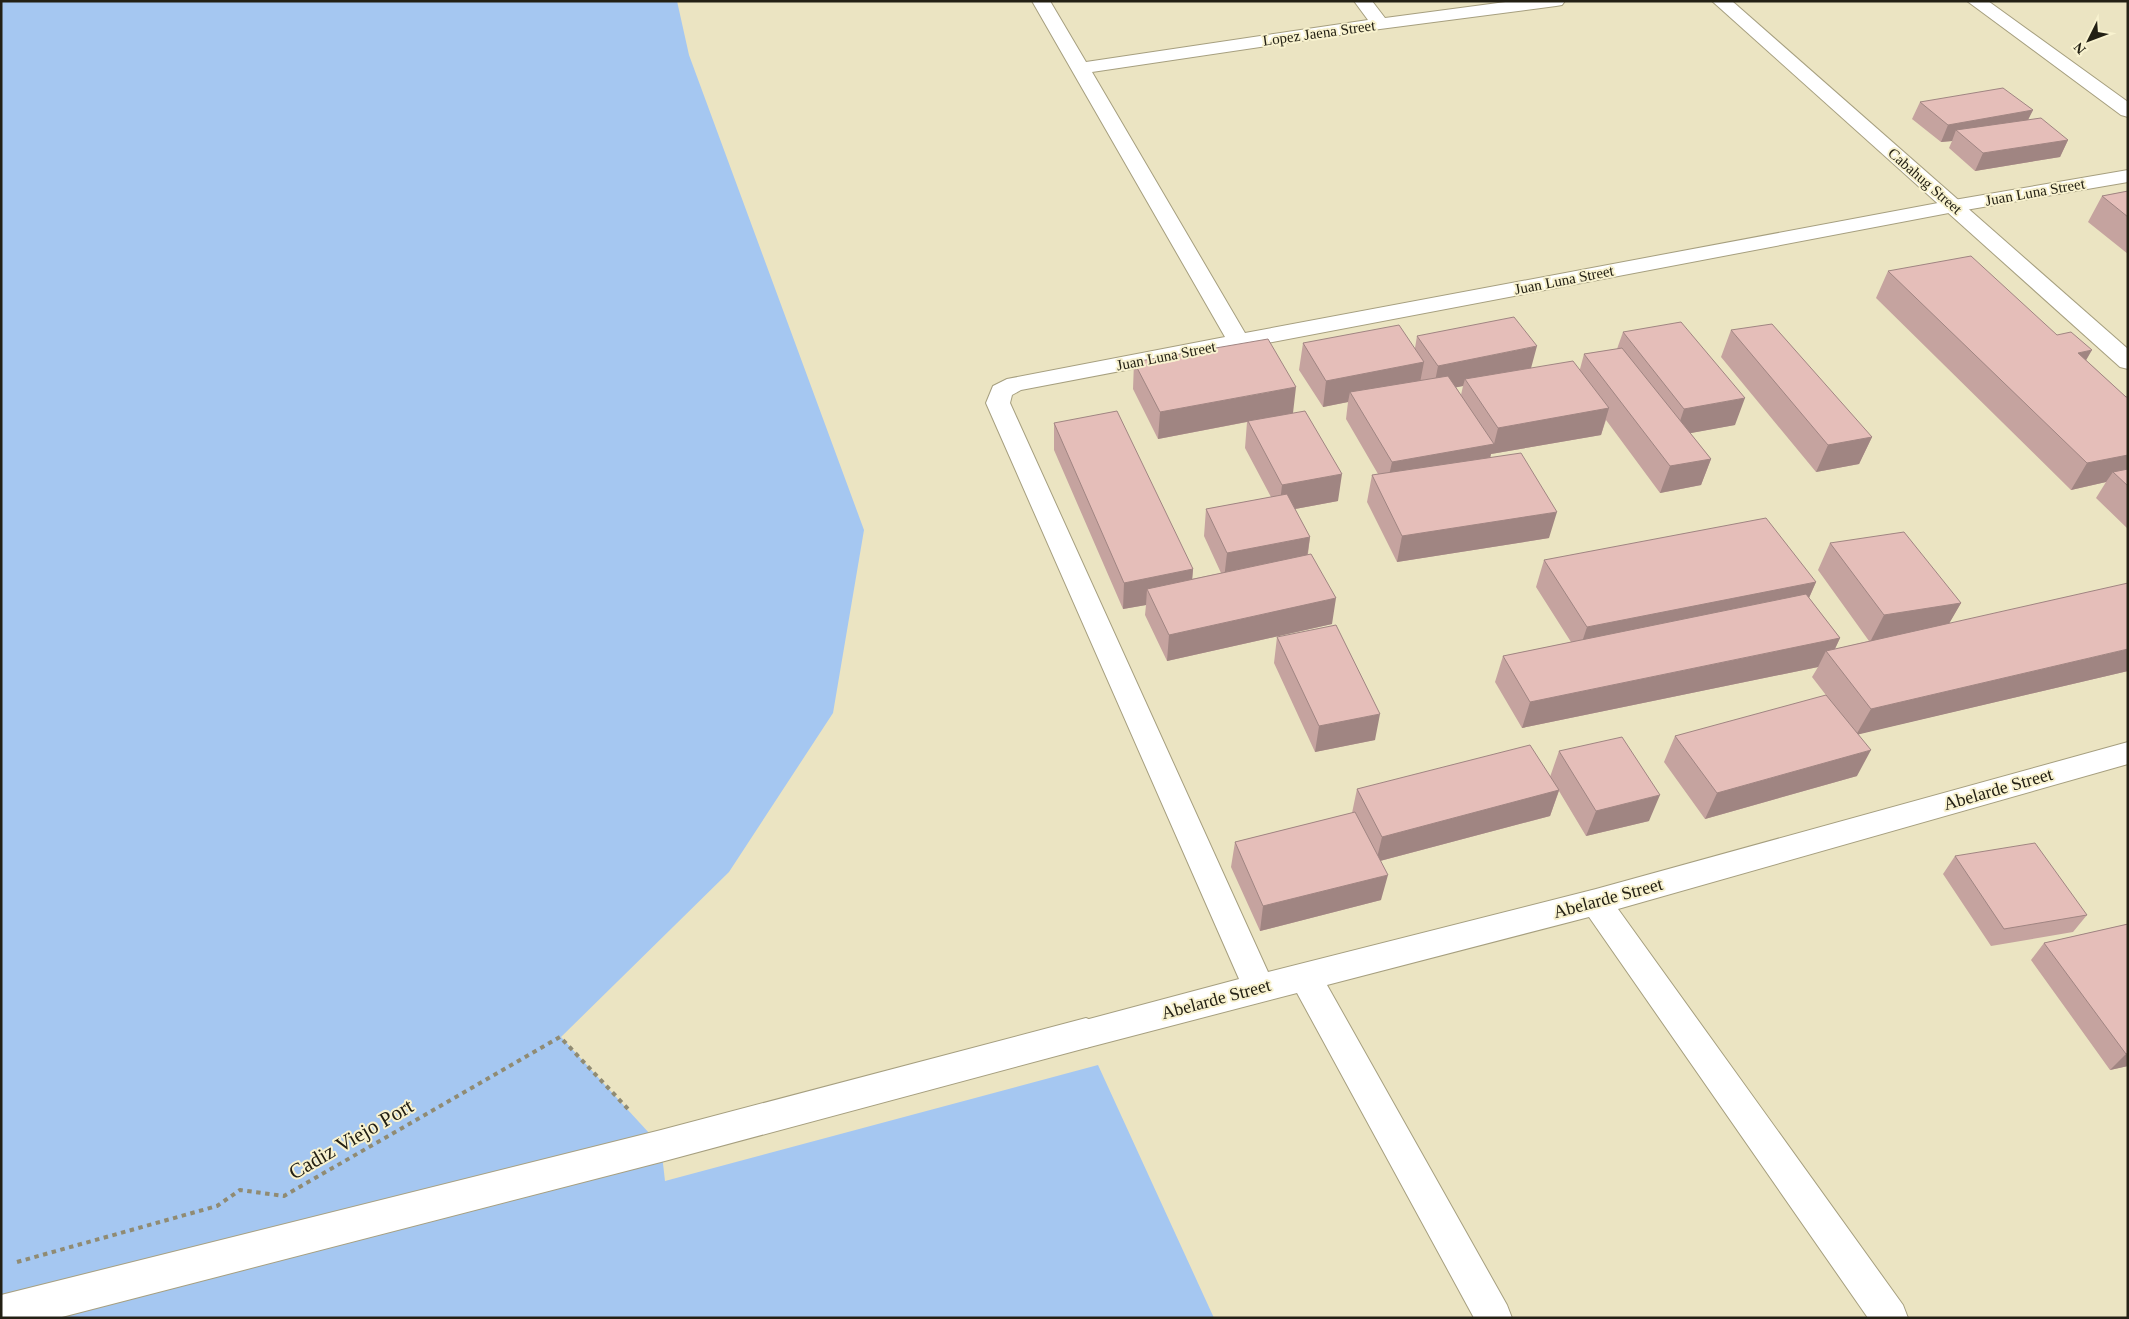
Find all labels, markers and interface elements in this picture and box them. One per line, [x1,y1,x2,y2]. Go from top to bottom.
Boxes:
north arrow [2064,15,2114,65]
street label: Lopez Jaena Street [1262,17,1377,49]
text: N [2071,40,2089,57]
street label: Cabahug Street [1885,145,1966,218]
street label: Juan Luna Street [1984,175,2087,209]
street label: Juan Luna Street [1513,262,1616,297]
street label: Juan Luna Street [1115,338,1218,373]
street label: Abelarde Street [1941,764,2055,814]
street label: Abelarde Street [1551,874,1665,922]
street label: Abelarde Street [1159,975,1273,1023]
street label: Cadiz Viejo Port [285,1094,418,1184]

